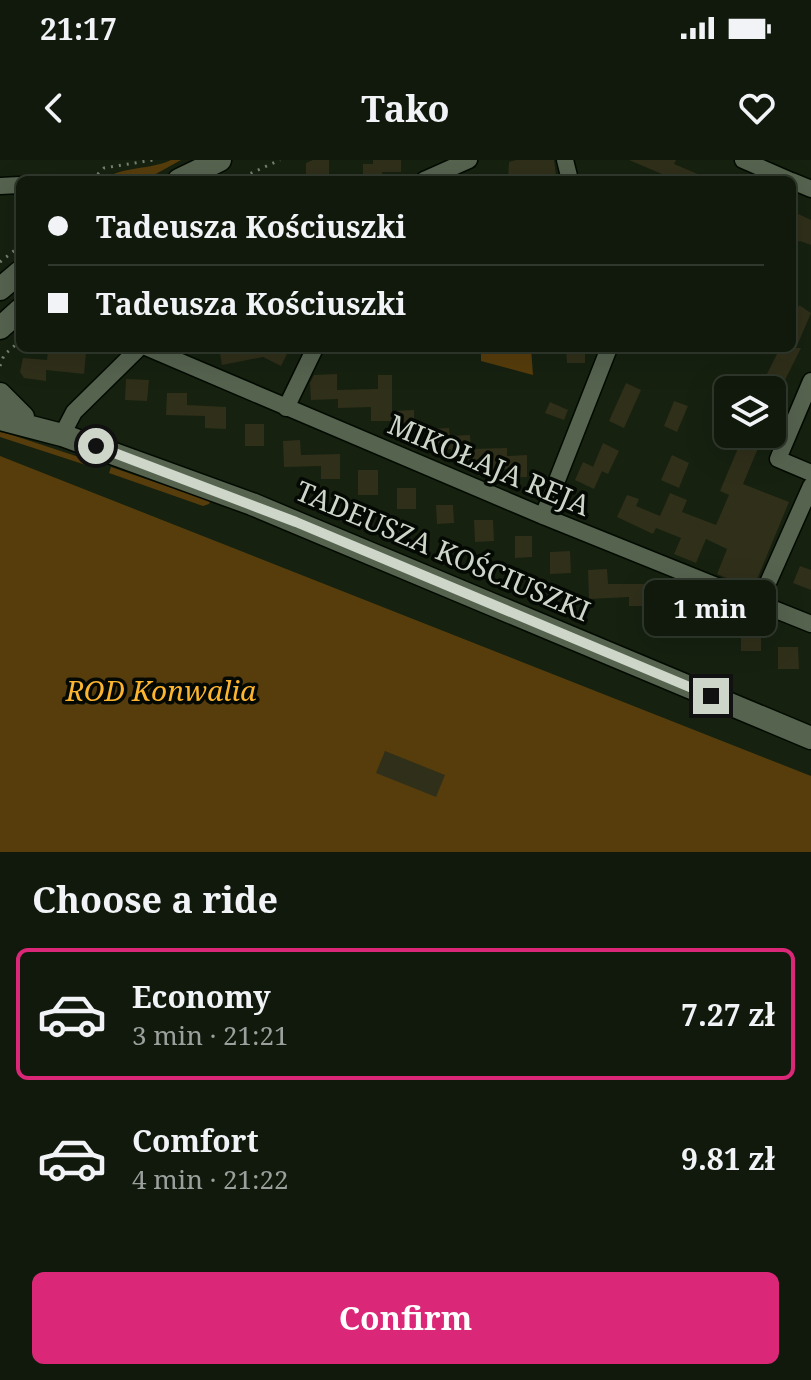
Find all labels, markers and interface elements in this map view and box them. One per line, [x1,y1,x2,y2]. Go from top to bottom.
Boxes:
text: 21:17 [40,8,117,49]
text: Tako [361,84,450,133]
icon: back [32,86,76,130]
icon: heart [735,86,779,130]
text: Tadeusza Kościuszki [96,206,406,247]
text: Tadeusza Kościuszki [96,283,406,324]
map controls [714,376,786,448]
button: layers [714,376,786,448]
street label: MIKOŁAJA REJA [383,404,597,524]
route start [78,428,114,464]
street label: TADEUSZA KOŚCIUSZKI [290,471,596,629]
callout: 1 min [645,580,777,636]
text: 1 min [673,590,747,626]
park label: ROD Konwalia [65,671,257,709]
route end [693,678,729,714]
text: Choose a ride [32,875,278,924]
text: Economy [132,976,271,1017]
icon: car [36,978,108,1050]
text: 7.27 zł [681,994,775,1035]
text: 3 min · 21:21 [132,1017,289,1053]
text: Comfort [132,1120,259,1161]
icon: car [36,1122,108,1194]
text: 9.81 zł [681,1138,775,1179]
text: 4 min · 21:22 [132,1161,289,1197]
button: Confirm [32,1272,779,1364]

